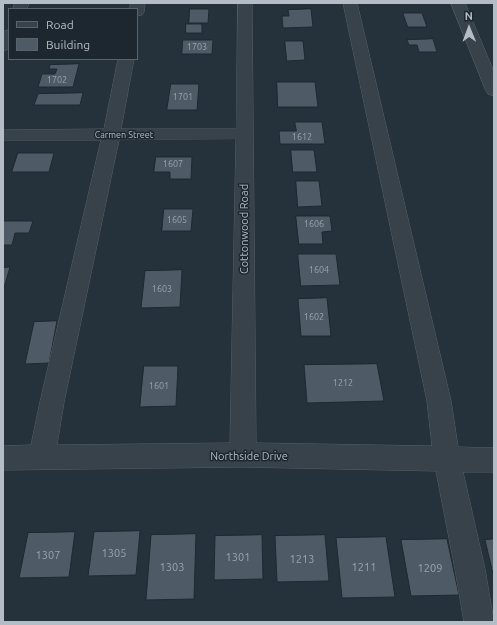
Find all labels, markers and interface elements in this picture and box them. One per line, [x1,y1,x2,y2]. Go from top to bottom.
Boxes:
legend [8,8,138,60]
north arrow [449,8,489,48]
text: N [465,10,473,22]
text: Road [46,18,74,31]
text: Building [46,38,90,51]
house number: 1703 [187,42,207,52]
house number: 1702 [47,75,67,85]
house number: 1701 [173,92,193,102]
street label: Carmen Street [95,130,153,140]
house number: 1612 [292,132,312,142]
house number: 1607 [163,159,183,169]
street label: Cottonwood Road [237,184,251,274]
house number: 1605 [167,215,187,225]
house number: 1606 [304,219,324,229]
house number: 1604 [309,265,329,275]
house number: 1603 [152,284,172,294]
house number: 1602 [304,312,324,322]
house number: 1212 [333,378,353,388]
house number: 1601 [149,381,169,391]
street label: Northside Drive [210,449,288,463]
house number: 1305 [102,546,126,560]
house number: 1307 [36,548,60,562]
house number: 1301 [226,550,250,564]
house number: 1213 [290,552,314,566]
house number: 1303 [160,560,184,574]
house number: 1211 [352,560,376,574]
house number: 1209 [418,561,442,575]

